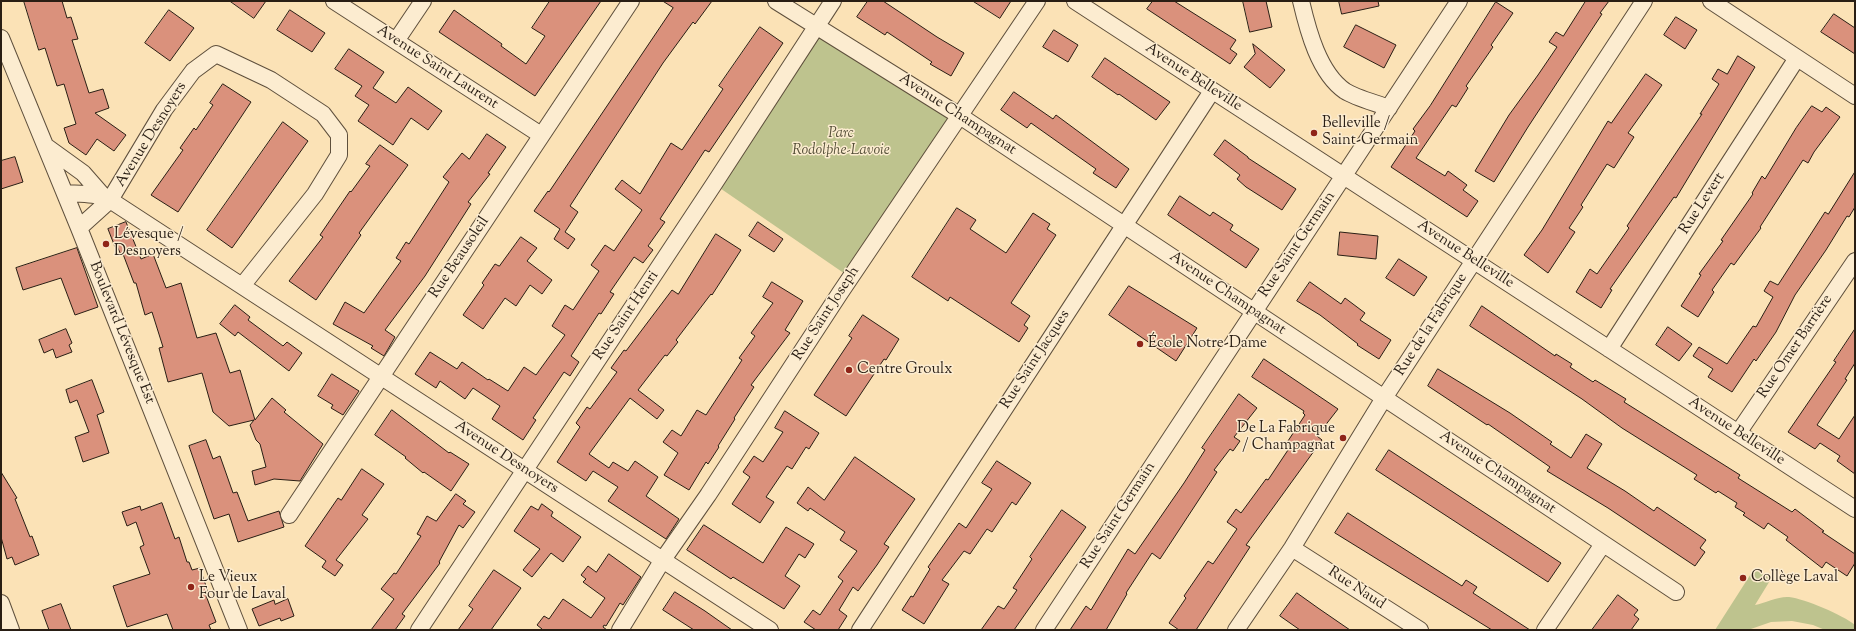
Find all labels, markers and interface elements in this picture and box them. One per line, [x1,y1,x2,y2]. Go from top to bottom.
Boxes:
street label: Avenue Saint Laurent [373,22,501,114]
street label: Avenue Belleville [1141,40,1245,116]
street label: Avenue Champagnat [895,70,1019,160]
street label: Avenue Desnoyers [113,79,191,191]
place label: Belleville / Saint-Germain [1322,115,1418,150]
park label: Parc Rodolphe-Lavoie [792,125,890,160]
marker: Belleville / Saint-Germain [1309,128,1319,138]
street label: Rue Levert [1676,170,1730,238]
street label: Rue Saint Germain [1256,189,1340,301]
street label: Rue Beausoleil [426,214,494,302]
street label: Avenue Belleville [1413,217,1517,293]
place label: Lévesque / Desnoyers [114,226,183,261]
marker: Lévesque / Desnoyers [101,239,111,249]
street label: Avenue Champagnat [1165,248,1289,340]
street label: Boulevard Lévesque Est [84,259,158,407]
street label: Rue Saint Joseph [790,264,864,364]
street label: Rue Saint Henri [591,268,663,364]
street label: Rue de la Fabrique [1392,270,1472,380]
street label: Rue Omer Barrière [1755,292,1837,402]
street label: Rue Saint Jacques [997,307,1075,413]
place label: École Notre-Dame [1148,335,1267,353]
marker: École Notre-Dame [1135,339,1145,349]
place label: Centre Groulx [857,361,952,379]
marker: Centre Groulx [844,365,854,375]
street label: Avenue Belleville [1684,394,1788,470]
street label: Avenue Desnoyers [451,418,561,498]
place label: De La Fabrique / Champagnat [1237,420,1335,455]
street label: Avenue Champagnat [1435,427,1559,519]
marker: De La Fabrique / Champagnat [1338,433,1348,443]
street label: Rue Saint Germain [1078,459,1160,573]
street label: Rue Naud [1324,564,1388,614]
place label: Le Vieux Four de Laval [199,569,286,604]
place label: Collège Laval [1751,569,1838,587]
marker: Collège Laval [1738,573,1748,583]
marker: Le Vieux Four de Laval [186,582,196,592]

